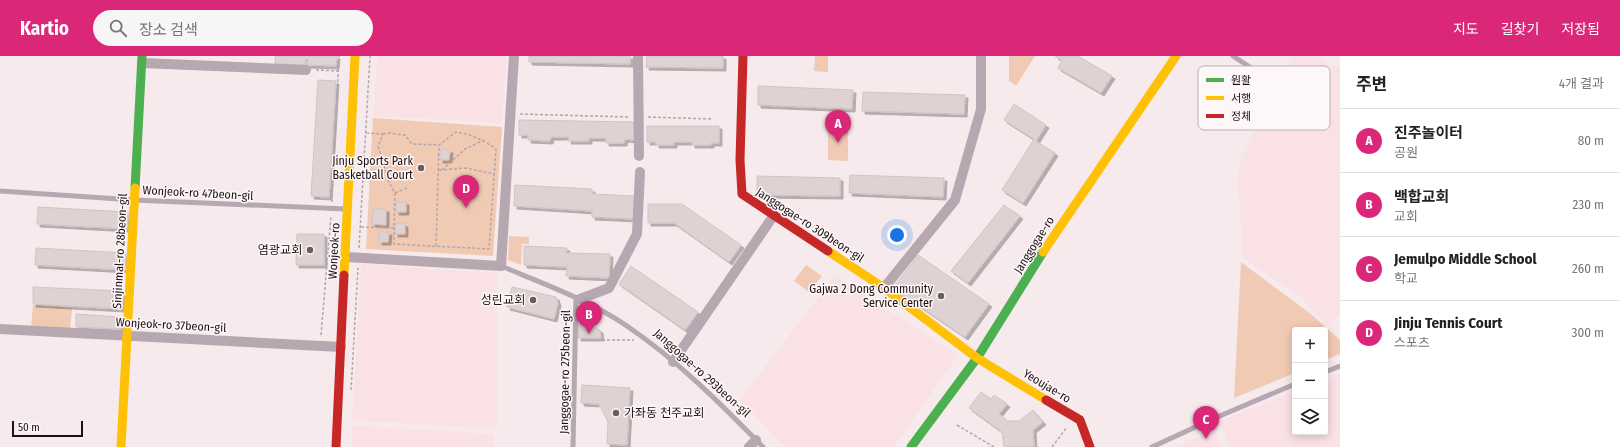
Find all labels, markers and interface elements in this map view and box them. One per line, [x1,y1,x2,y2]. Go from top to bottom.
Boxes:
search box [93,10,373,46]
text: Kartio [20,17,69,40]
icon: search [107,17,129,39]
text: 장소 검색 [139,21,198,39]
text: 지도 [1453,21,1479,38]
text: 길찾기 [1501,21,1539,38]
text: 저장됨 [1561,21,1600,38]
legend [1198,66,1330,130]
text: 원활 [1231,74,1251,87]
text: 주변 [1356,74,1387,95]
text: 4개 결과 [1559,76,1604,91]
text: 서행 [1231,92,1251,105]
pin: A [825,110,851,143]
text: 정체 [1231,110,1251,123]
text: 진주놀이터 [1394,124,1463,142]
text: A [1365,133,1373,148]
text: 80 m [1578,133,1604,148]
text: 공원 [1394,145,1418,160]
place label: Jinju Sports Park Basketball Court [332,154,413,182]
marker: Jinju Sports Park Basketball Court [416,163,426,173]
pin: D [453,175,479,208]
street label: Wonjeok-ro 47beon-gil [142,183,254,203]
street label: Janggogae-ro 309beon-gil [753,185,867,265]
text: 백합교회 [1394,188,1449,206]
street label: Sinjinmal-ro 28beon-gil [110,193,130,309]
text: B [1365,197,1373,212]
text: 230 m [1573,197,1604,212]
text: 교회 [1394,209,1418,224]
street label: Janggogae-ro [1011,214,1057,276]
street label: Wonjeok-ro [326,222,342,280]
your location [887,225,907,245]
place label: 염광교회 [258,243,302,257]
marker: 염광교회 [305,245,315,255]
text: Jemulpo Middle School [1394,250,1537,268]
text: C [1366,261,1372,276]
text: 260 m [1572,261,1604,276]
text: 학교 [1394,271,1418,286]
place label: Gajwa 2 Dong Community Service Center [809,282,934,310]
marker: Gajwa 2 Dong Community Service Center [936,291,946,301]
place label: 성린교회 [481,293,525,307]
marker: 성린교회 [528,295,538,305]
pin: B [576,301,602,334]
street label: Janggogae-ro 275beon-gil [557,310,573,434]
text: Jinju Tennis Court [1394,314,1502,332]
street label: Wonjeok-ro 37beon-gil [115,315,227,335]
text: D [1365,325,1373,340]
text: 300 m [1572,325,1604,340]
street label: Janggogae-ro 293beon-gil [651,326,753,420]
map controls [1292,327,1328,435]
button: + [1292,327,1328,363]
text: 스포츠 [1394,335,1430,350]
button: − [1292,363,1328,399]
street label: Yeoujae-ro [1021,366,1073,406]
button: layers [1292,399,1328,435]
place label: 가좌동 천주교회 [624,406,704,420]
pin: C [1193,406,1219,439]
marker: 가좌동 천주교회 [611,408,621,418]
scale bar [12,419,83,438]
text: 50 m [18,421,40,434]

